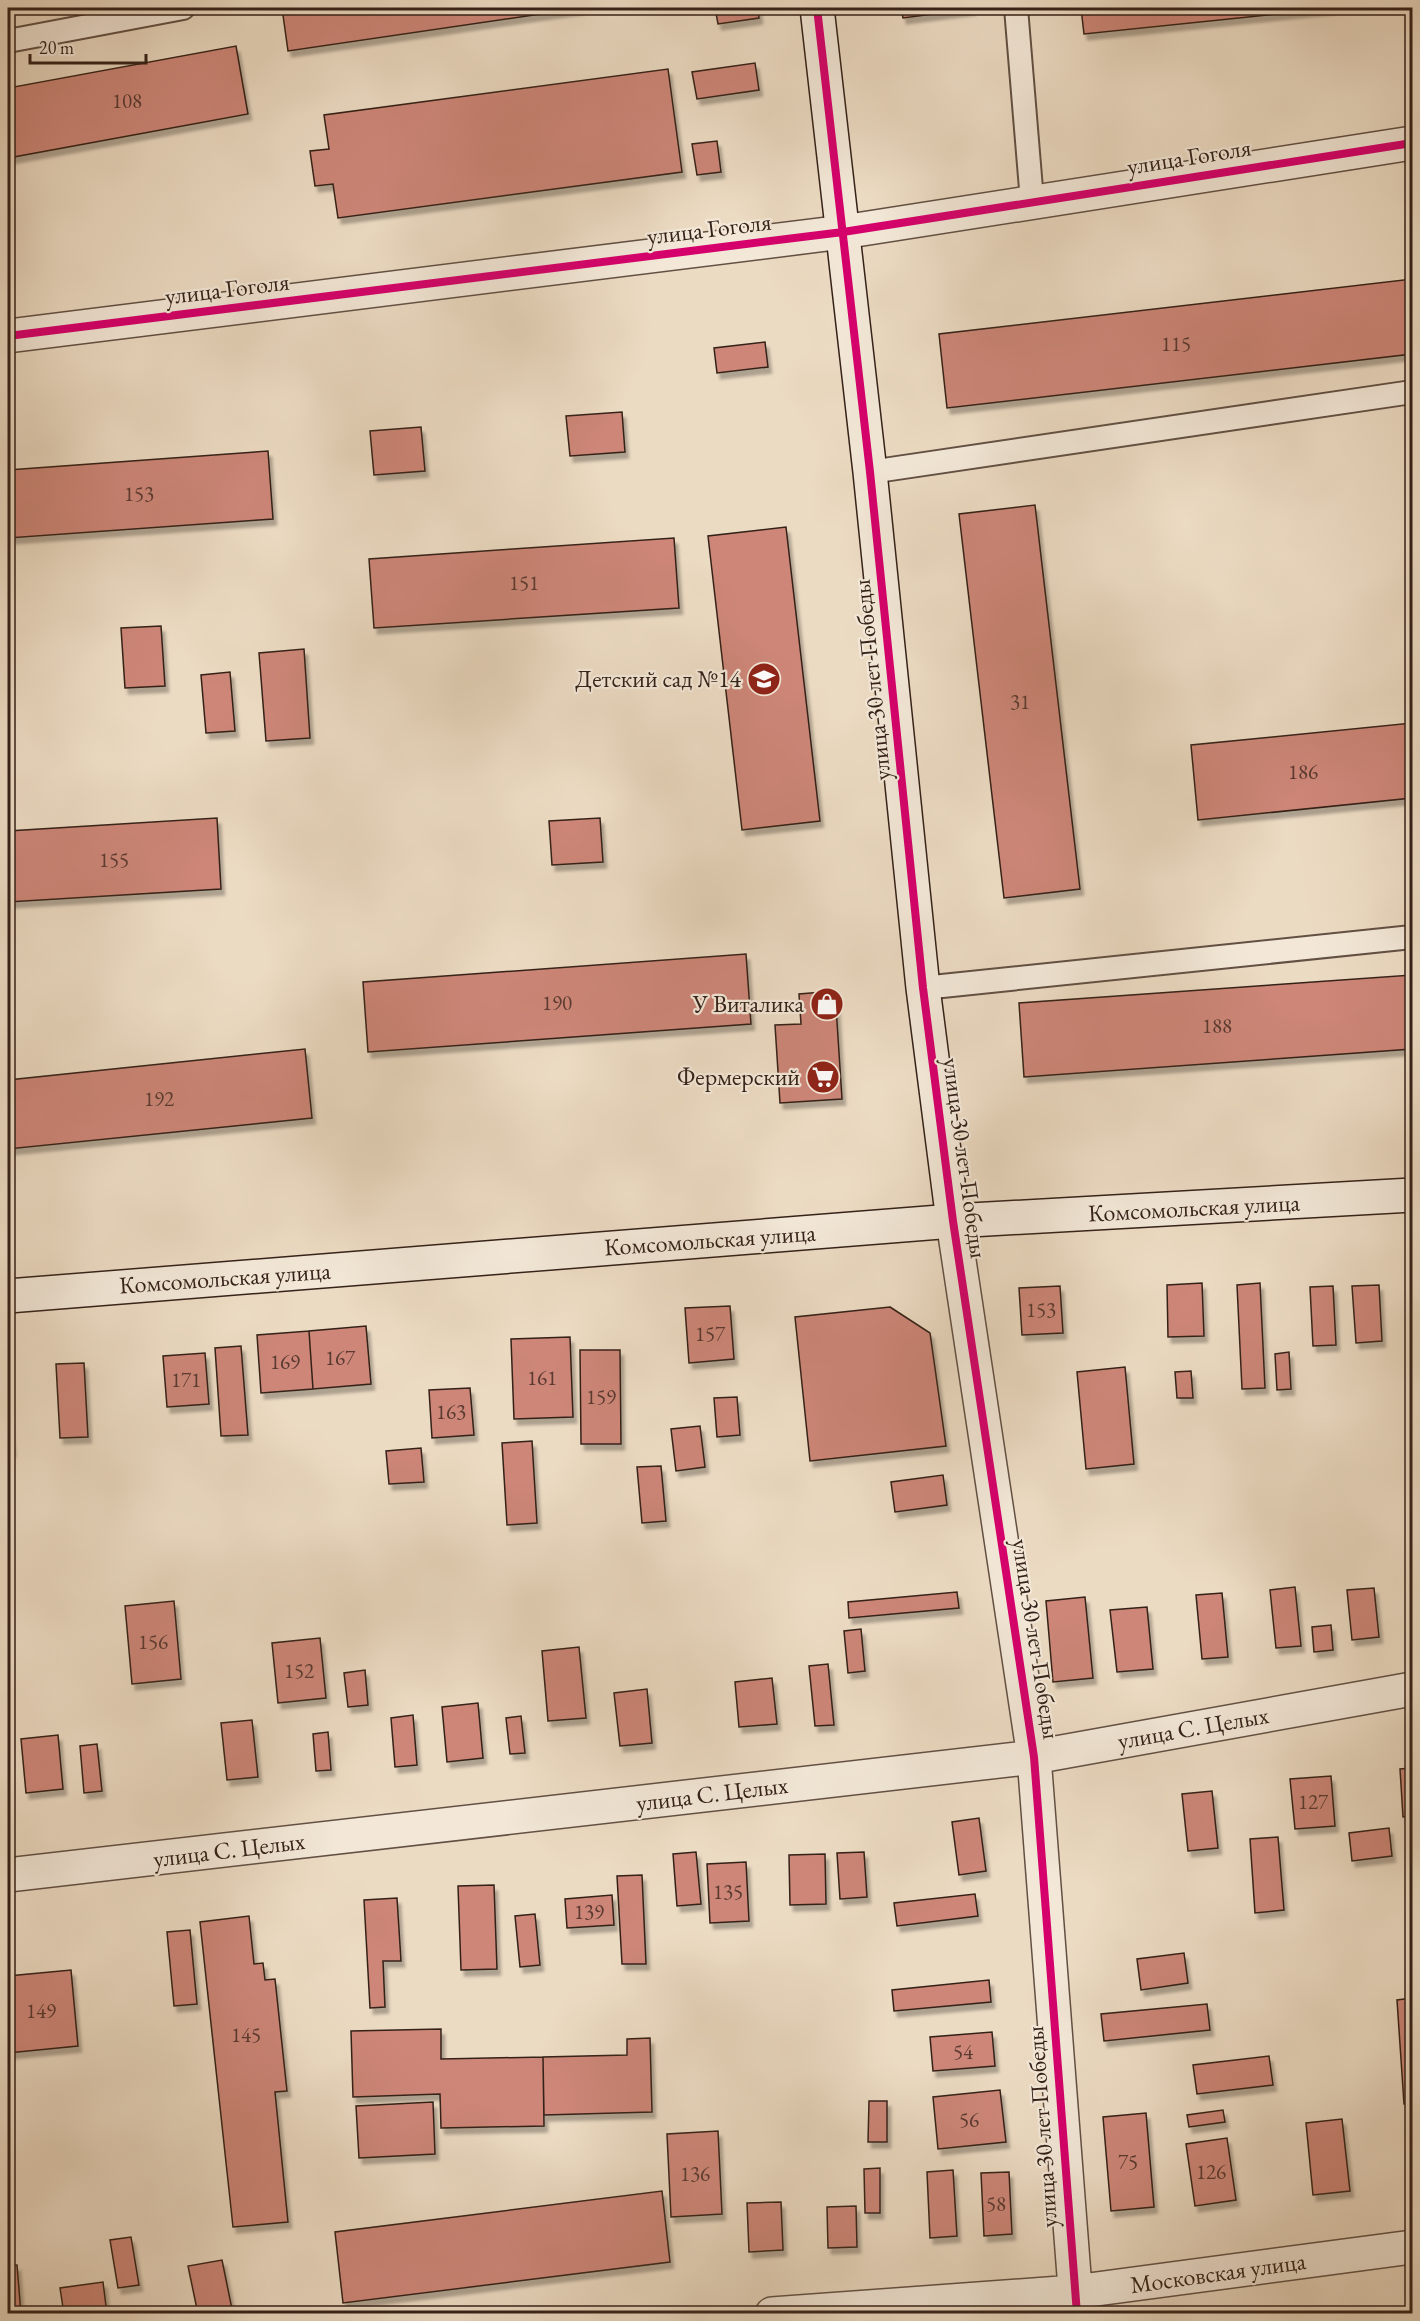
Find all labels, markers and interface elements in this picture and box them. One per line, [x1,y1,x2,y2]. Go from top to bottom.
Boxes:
scale bar [30,27,146,65]
text: 20 m [39,36,74,59]
house number: 108 [112,87,142,114]
street label: улица Гоголя [1125,131,1253,182]
street label: улица Гоголя [645,205,773,252]
street label: улица Гоголя [163,265,291,312]
house number: 115 [1161,330,1191,357]
house number: 153 [124,480,154,507]
house number: 151 [509,569,539,596]
street label: улица 30 лет Победы [845,578,897,782]
school or university icon: Детский сад №14 [746,661,782,697]
place label: Детский сад №14 [575,663,741,694]
house number: 31 [1010,688,1030,715]
house number: 186 [1288,758,1318,785]
house number: 155 [99,846,129,873]
shop icon: У Виталика [809,986,845,1022]
place label: У Виталика [692,988,804,1019]
house number: 190 [542,989,572,1016]
house number: 188 [1202,1012,1232,1039]
street label: улица 30 лет Победы [936,1056,995,1261]
supermarket icon: Фермерский [805,1059,841,1095]
place label: Фермерский [677,1061,800,1092]
house number: 192 [144,1085,174,1112]
street label: Комсомольская улица [1087,1186,1301,1229]
street label: Комсомольская улица [603,1217,817,1262]
street label: Комсомольская улица [118,1255,332,1300]
house number: 153 [1026,1296,1056,1323]
house number: 157 [695,1320,726,1347]
house number: 167 [325,1344,356,1371]
house number: 169 [270,1348,300,1375]
house number: 161 [527,1364,557,1391]
house number: 171 [171,1366,201,1393]
house number: 159 [586,1383,616,1410]
house number: 163 [436,1398,466,1425]
street label: улица 30 лет Победы [1005,1537,1068,1742]
house number: 156 [138,1628,168,1655]
house number: 152 [284,1657,314,1684]
street label: улица С. Целых [1115,1699,1271,1756]
street label: улица С. Целых [634,1769,790,1818]
house number: 127 [1298,1788,1329,1815]
street label: улица С. Целых [151,1825,307,1874]
house number: 135 [713,1878,743,1905]
house number: 139 [574,1898,604,1925]
house number: 149 [26,1997,56,2024]
house number: 145 [231,2021,261,2048]
street label: улица 30 лет Победы [1019,2025,1064,2229]
house number: 54 [953,2038,974,2065]
house number: 56 [959,2106,979,2133]
house number: 75 [1118,2148,1138,2175]
house number: 126 [1196,2158,1226,2185]
house number: 136 [680,2160,710,2187]
house number: 58 [986,2190,1006,2217]
street label: Московская улица [1128,2245,1308,2300]

